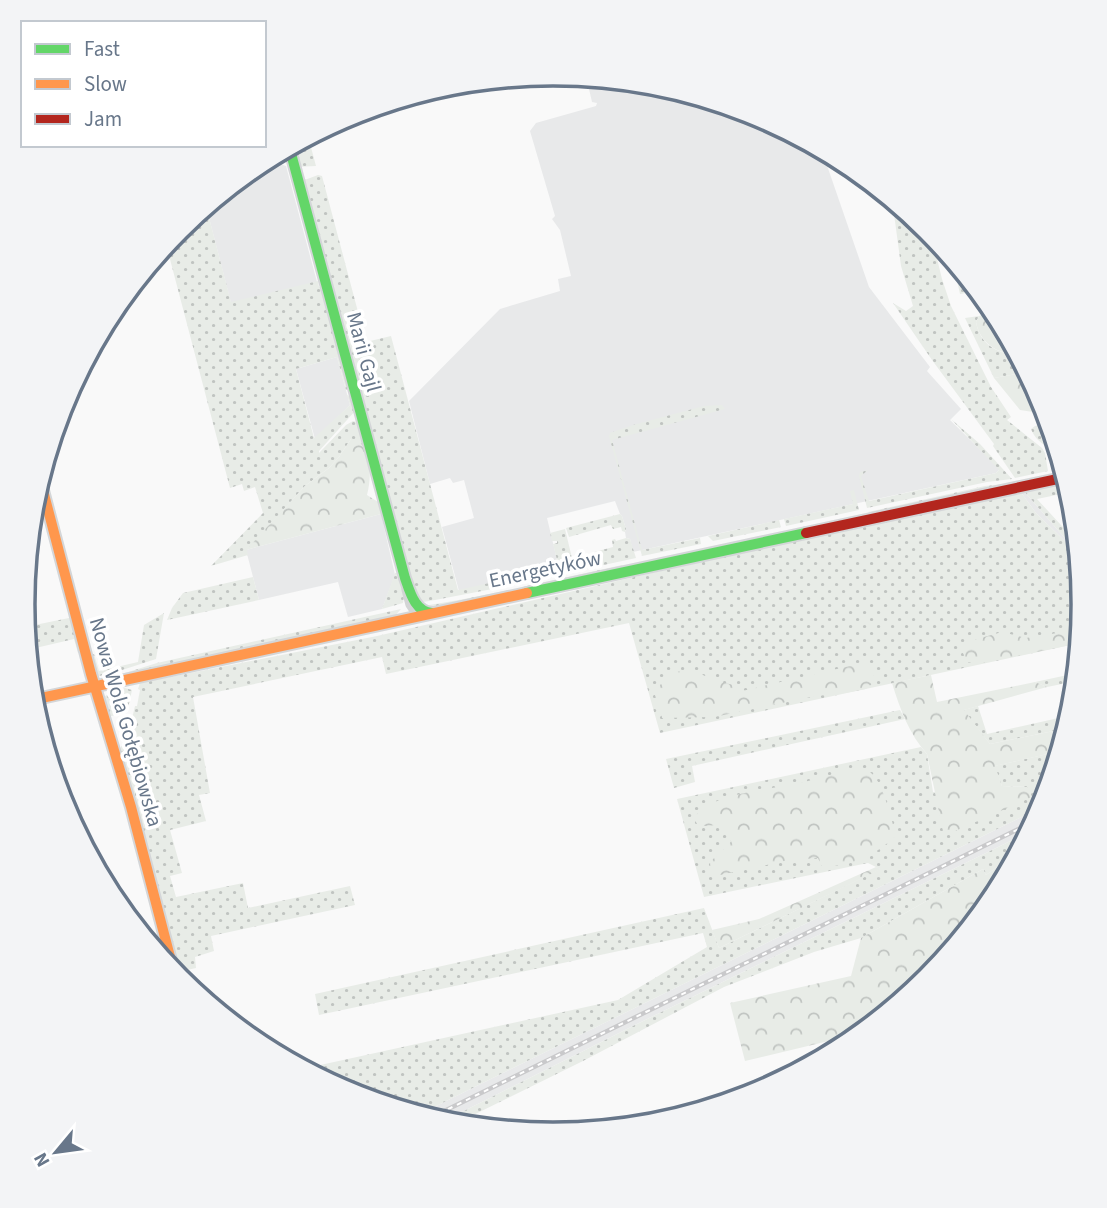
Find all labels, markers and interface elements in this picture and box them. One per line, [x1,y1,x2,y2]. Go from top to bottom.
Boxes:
legend [21,21,266,147]
text: Fast [84,34,120,64]
text: Slow [84,69,127,99]
text: Jam [84,104,122,134]
street label: Marii Gajl [339,309,389,395]
street label: Energetyków [486,542,604,596]
street label: Nowa Wola Gołębiowska [82,614,170,830]
north arrow [21,1117,91,1187]
text: N [28,1147,57,1172]

